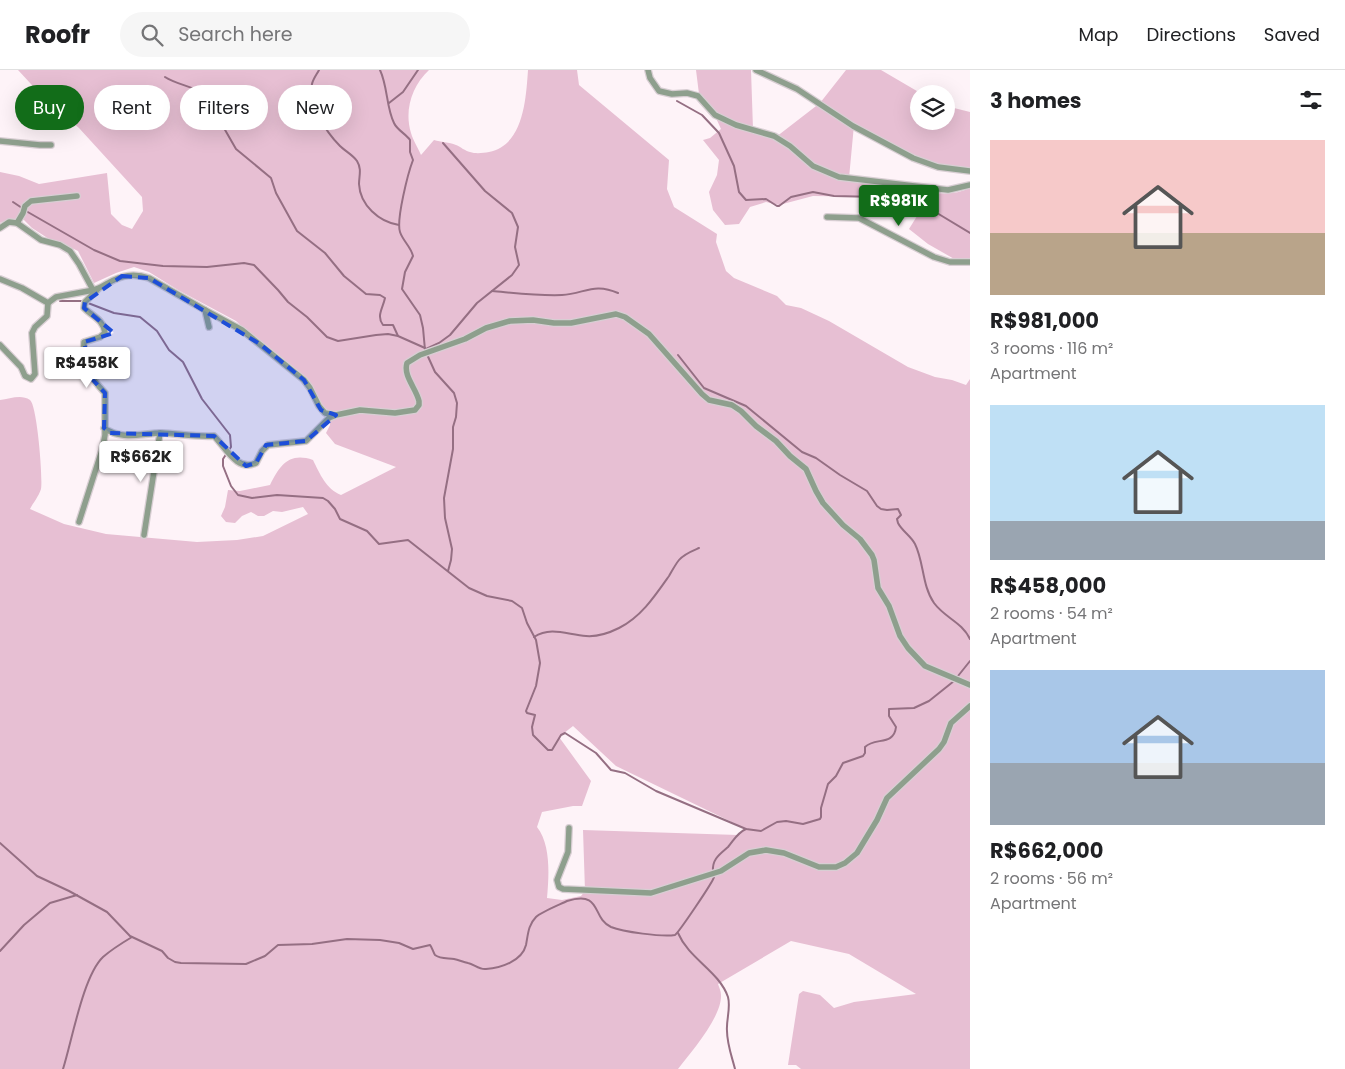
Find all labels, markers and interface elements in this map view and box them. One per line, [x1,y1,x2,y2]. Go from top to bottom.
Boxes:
search box [120,12,470,57]
text: Roofr [25,18,90,51]
icon: search [138,21,166,49]
text: Search here [178,21,293,48]
text: Map [1079,22,1118,47]
text: Directions [1146,22,1236,47]
text: Saved [1264,22,1320,47]
chip: Buy [15,85,84,130]
chip: Rent [94,85,170,130]
chip: Filters [180,85,268,130]
chip: New [278,85,352,130]
map controls [910,85,955,130]
button: layers [910,85,955,130]
text: 3 homes [990,86,1082,115]
icon: filters [1297,86,1325,114]
icon: home [1113,172,1203,262]
pin: R$981K [858,184,940,227]
text: R$981K [870,189,928,212]
text: R$981,000 [990,306,1099,335]
text: 3 rooms · 116 m² [990,337,1113,360]
pin: R$458K [46,346,128,389]
text: R$458K [55,351,119,374]
text: Apartment [990,362,1077,385]
icon: home [1113,437,1203,527]
pin: R$662K [100,440,182,483]
text: R$662K [110,445,172,468]
text: R$458,000 [990,571,1106,600]
text: 2 rooms · 54 m² [990,602,1113,625]
text: Apartment [990,627,1077,650]
icon: home [1113,702,1203,792]
text: R$662,000 [990,836,1103,865]
text: 2 rooms · 56 m² [990,867,1113,890]
text: Apartment [990,892,1077,915]

